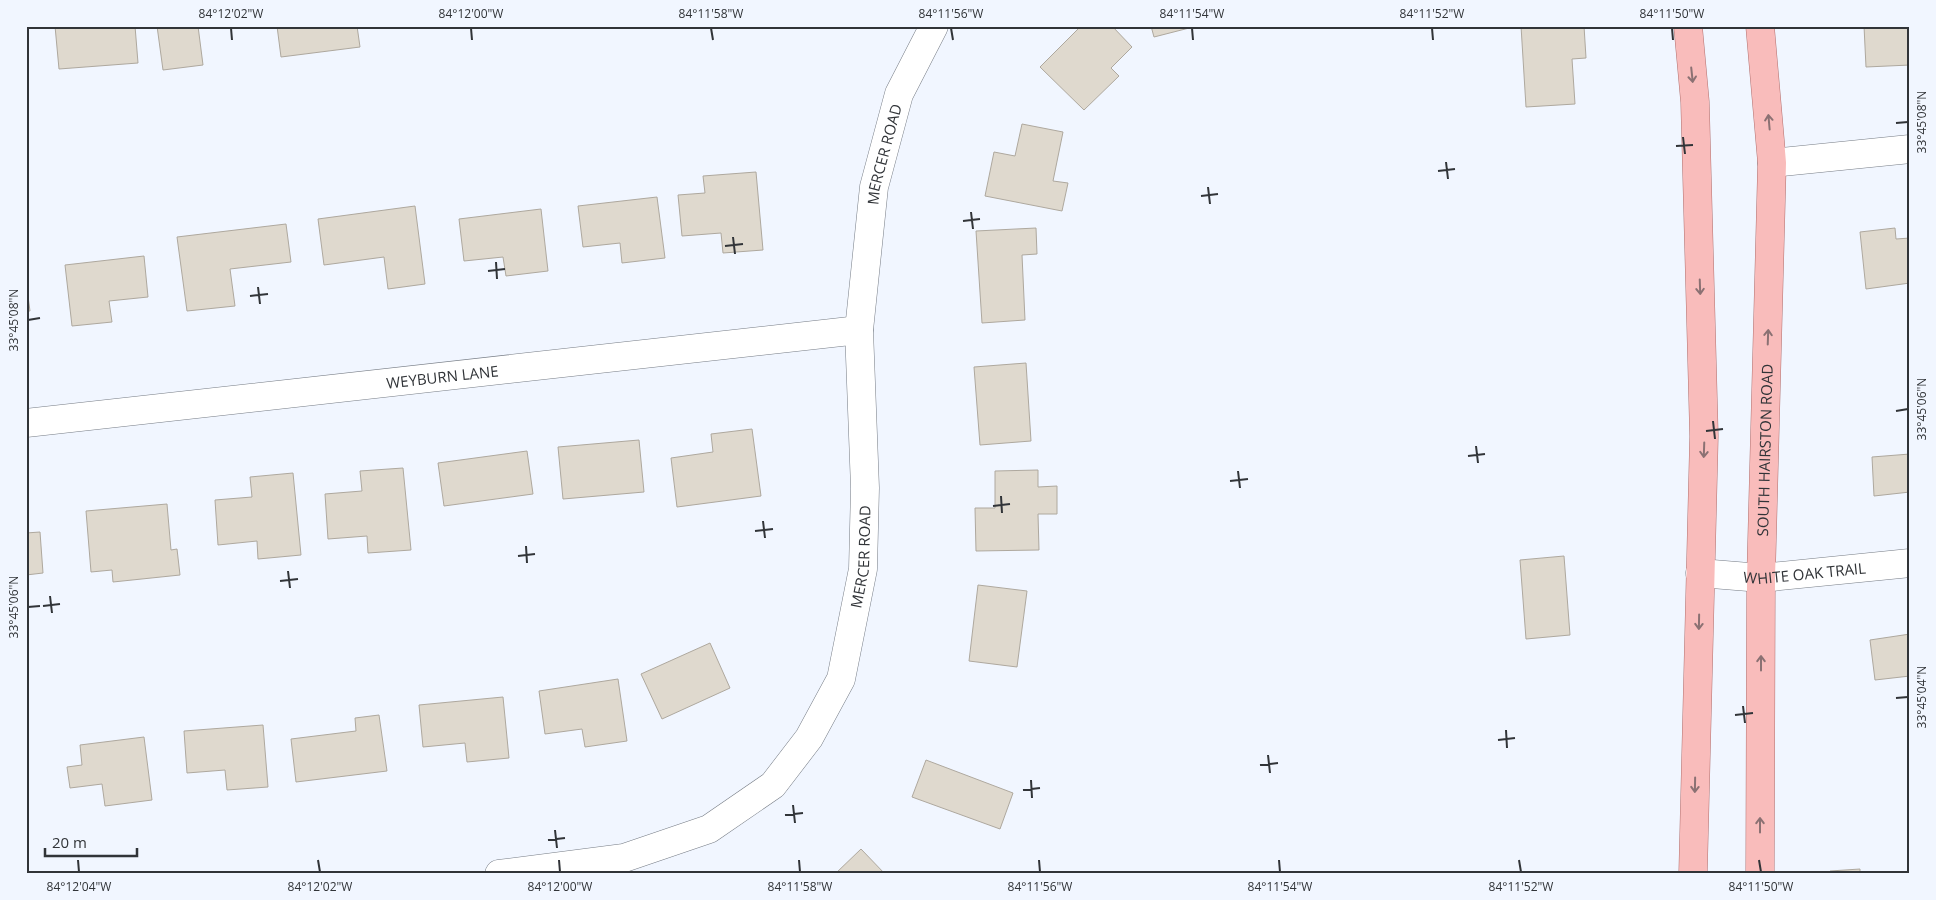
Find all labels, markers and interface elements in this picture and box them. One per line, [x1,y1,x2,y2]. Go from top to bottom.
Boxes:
text: 84°12'02"W [199,5,263,22]
text: 84°12'00"W [439,5,503,22]
text: 84°11'58"W [679,5,743,22]
text: 84°11'56"W [919,5,983,22]
text: 84°11'54"W [1160,5,1224,22]
text: 84°11'52"W [1400,5,1464,22]
text: 84°11'50"W [1640,5,1704,22]
one-way arrow [1688,66,1697,82]
text: 33°45'08"N [1913,91,1930,153]
street label: MERCER ROAD [862,102,906,206]
one-way arrow [1764,114,1773,130]
one-way arrow [1695,279,1705,295]
text: 33°45'08"N [5,289,22,351]
one-way arrow [1763,329,1772,345]
street label: WEYBURN LANE [385,360,500,393]
street label: SOUTH HAIRSTON ROAD [1752,363,1777,537]
text: 33°45'06"N [1913,378,1930,440]
one-way arrow [1699,442,1709,458]
street label: MERCER ROAD [845,505,875,610]
street label: WHITE OAK TRAIL [1743,557,1867,588]
text: 33°45'06"N [5,576,22,638]
one-way arrow [1694,614,1704,630]
one-way arrow [1756,655,1766,671]
text: 33°45'04"N [1913,666,1930,728]
one-way arrow [1690,776,1700,792]
one-way arrow [1755,817,1765,834]
scale bar [45,825,138,857]
text: 20 m [52,832,87,852]
text: 84°12'04"W [47,878,111,895]
text: 84°12'02"W [288,878,352,895]
text: 84°12'00"W [528,878,592,895]
text: 84°11'58"W [768,878,832,895]
text: 84°11'56"W [1008,878,1072,895]
text: 84°11'54"W [1248,878,1312,895]
text: 84°11'52"W [1489,878,1553,895]
text: 84°11'50"W [1729,878,1793,895]

